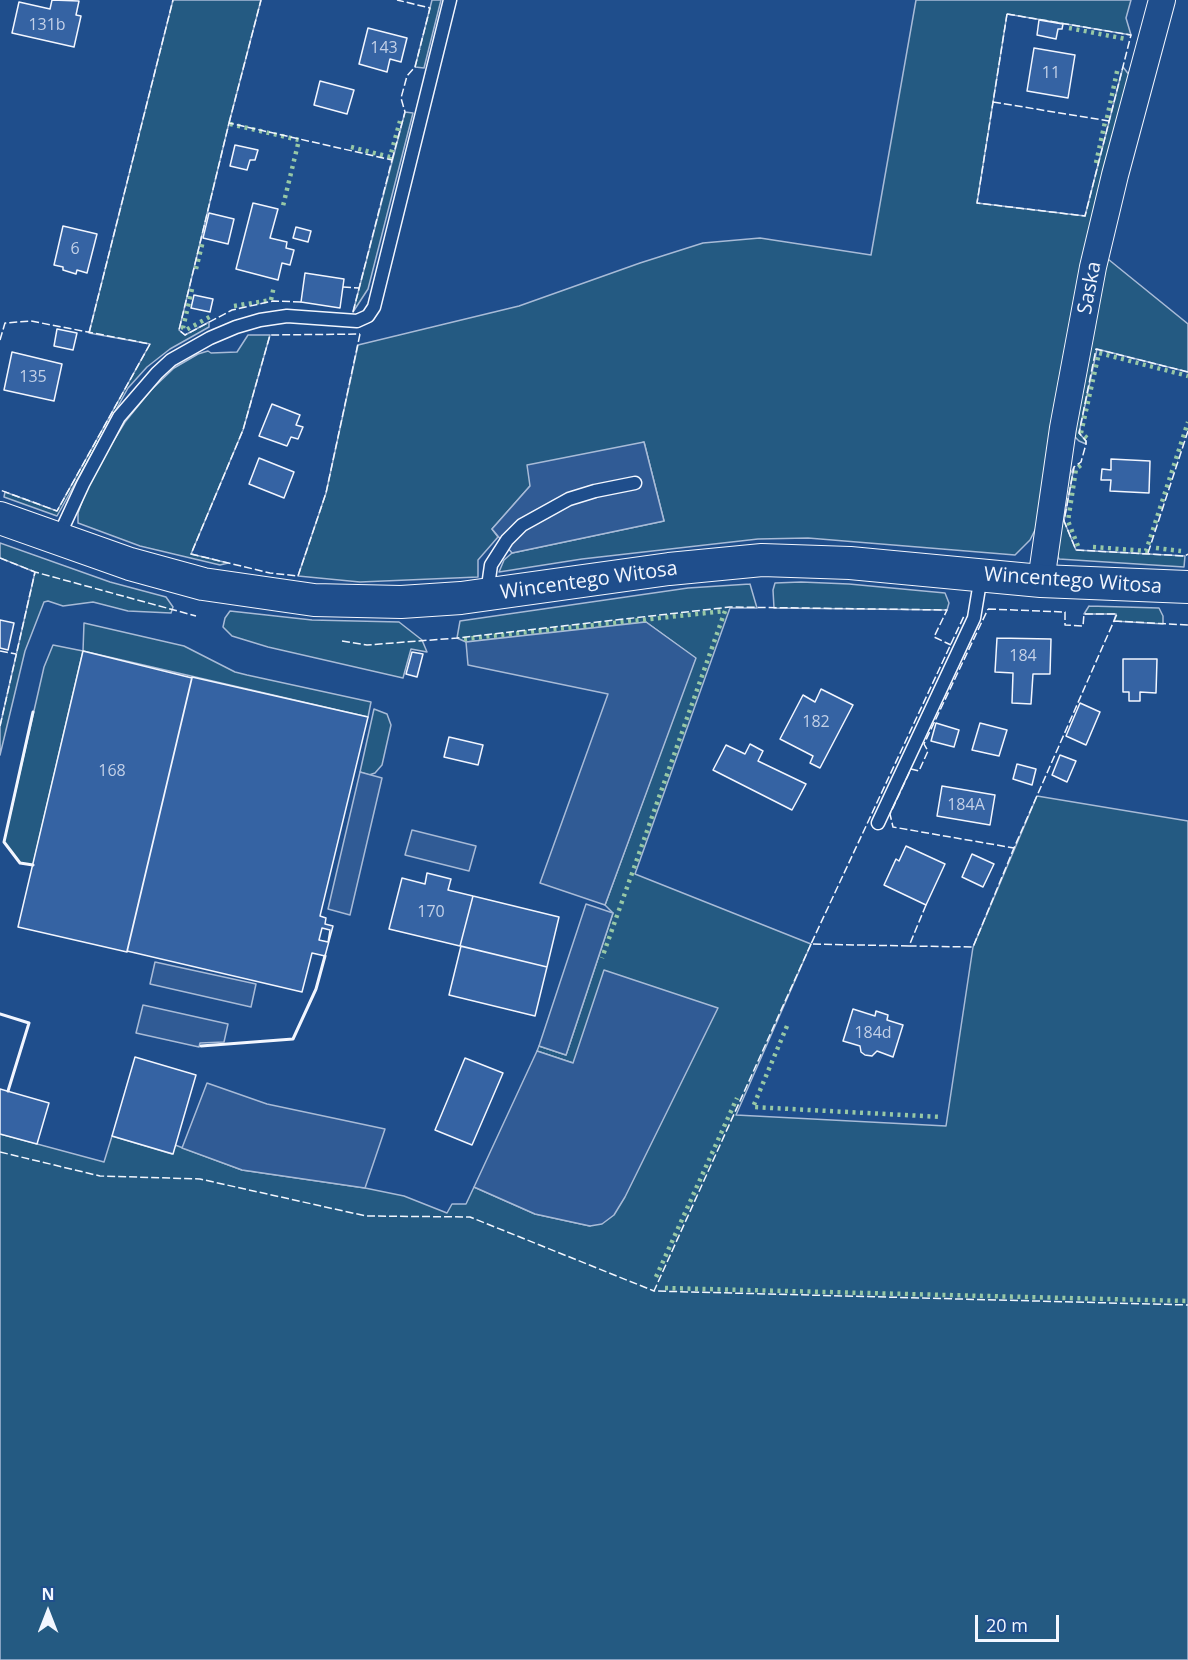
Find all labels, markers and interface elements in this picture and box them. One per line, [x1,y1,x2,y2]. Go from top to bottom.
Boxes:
house number: 131b [28,15,66,35]
house number: 143 [370,38,398,58]
house number: 11 [1042,63,1060,83]
house number: 6 [70,239,80,259]
street label: Saska [1073,260,1107,316]
house number: 135 [19,367,47,387]
street label: Wincentego Witosa [499,557,679,605]
street label: Wincentego Witosa [983,563,1163,599]
house number: 184 [1009,646,1037,666]
house number: 182 [802,712,830,732]
house number: 168 [98,761,126,781]
house number: 184A [947,795,985,815]
house number: 170 [417,902,445,922]
house number: 184d [854,1023,892,1043]
north arrow [18,1582,78,1642]
text: N [41,1583,55,1605]
scale bar [978,1603,1062,1641]
text: 20 m [986,1613,1028,1637]

